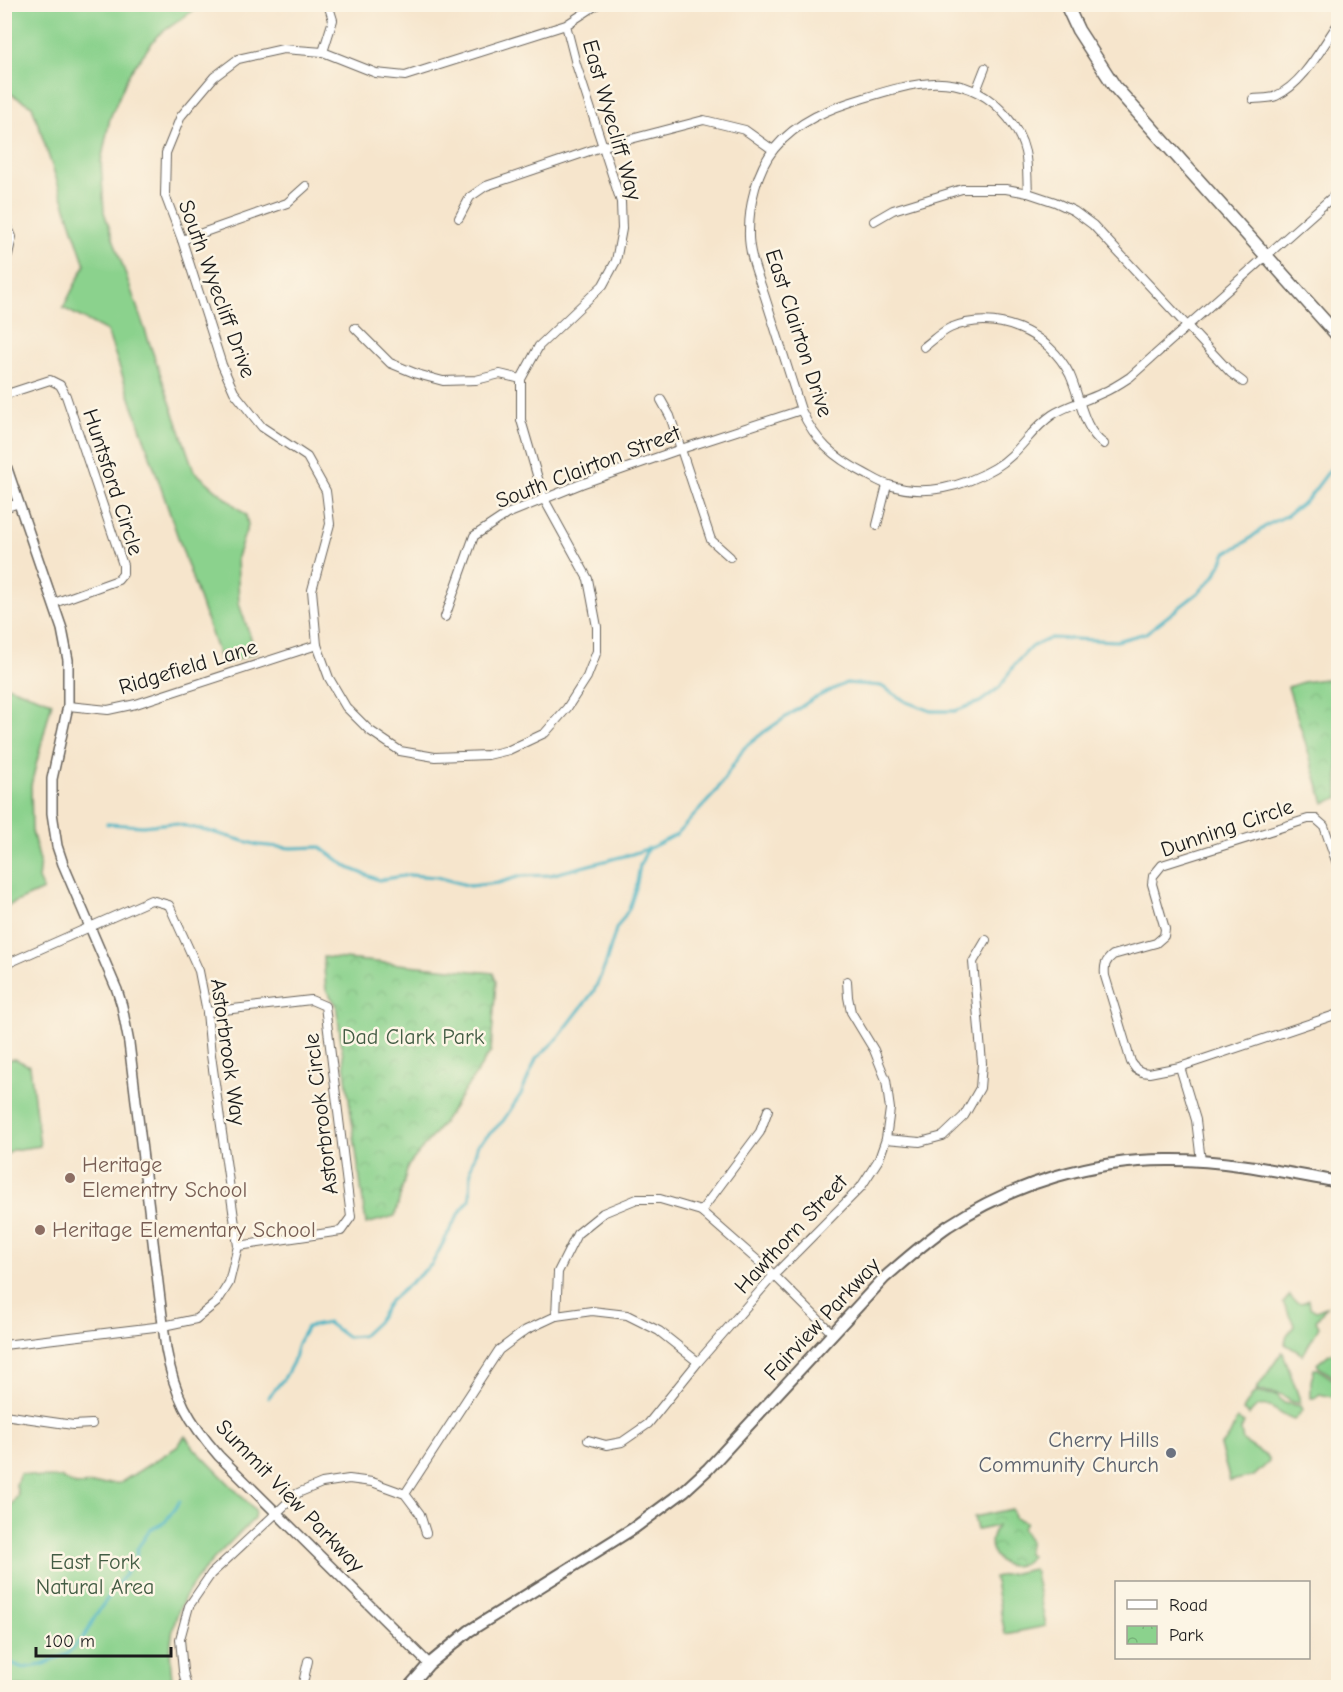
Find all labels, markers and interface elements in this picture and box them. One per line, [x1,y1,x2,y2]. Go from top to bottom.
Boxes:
street label: East Wyecliff Way [577,37,647,203]
street label: South Wyecliff Drive [173,196,261,382]
street label: East Clairton Drive [760,246,838,420]
street label: Huntsford Circle [77,406,149,558]
street label: South Clairton Street [492,420,685,514]
street label: Ridgefield Lane [116,634,260,700]
street label: Dunning Circle [1157,793,1297,863]
street label: Astorbrook Way [205,977,251,1127]
park label: Dad Clark Park [342,1024,485,1050]
street label: Astorbrook Circle [298,1032,344,1196]
place label: Heritage Elementry School [82,1152,247,1203]
street label: Hawthorn Street [729,1168,853,1299]
marker: Heritage Elementry School [63,1171,77,1185]
place label: Heritage Elementary School [52,1217,316,1243]
marker: Heritage Elementary School [33,1223,47,1237]
street label: Fairview Parkway [759,1252,886,1386]
street label: Summit View Parkway [210,1414,370,1578]
place label: Cherry Hills Community Church [979,1427,1159,1478]
marker: Cherry Hills Community Church [1164,1446,1178,1460]
park label: East Fork Natural Area [36,1549,154,1600]
legend [1115,1581,1310,1659]
text: Road [1169,1595,1208,1616]
scale bar [36,1620,171,1658]
text: Park [1169,1625,1204,1646]
text: 100 m [45,1631,95,1652]

